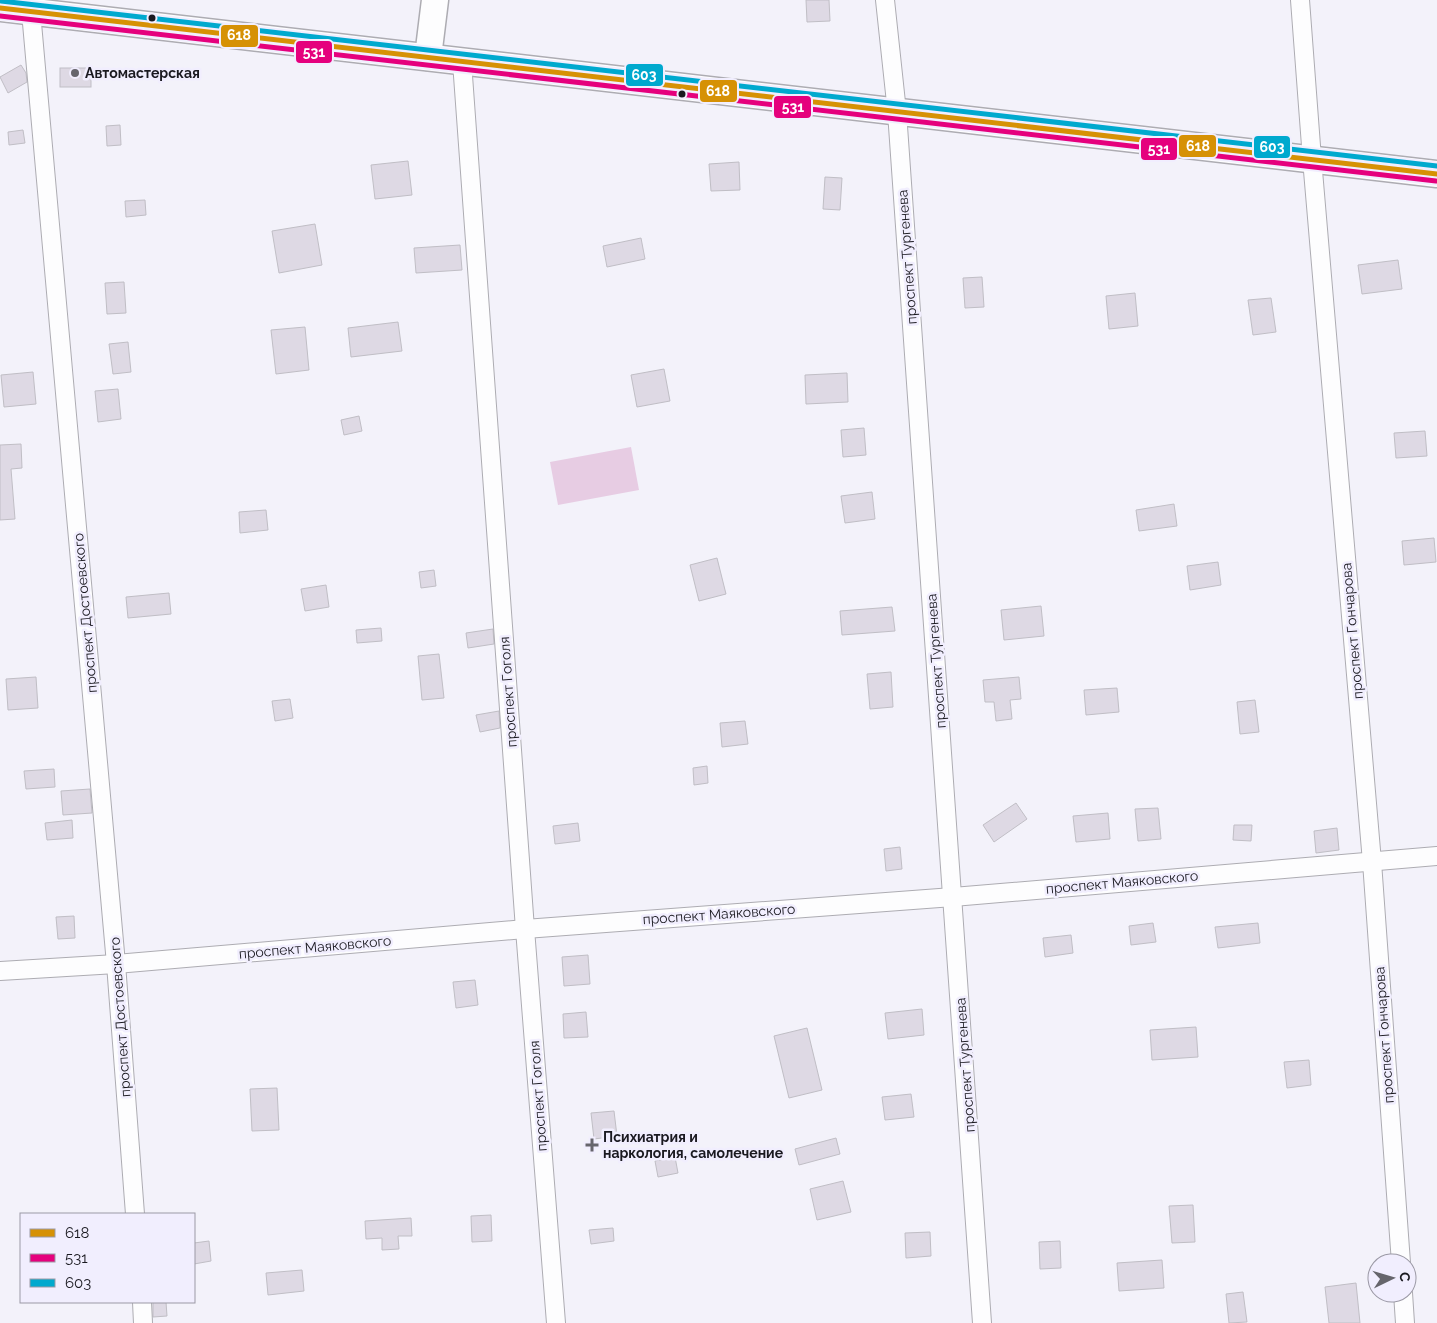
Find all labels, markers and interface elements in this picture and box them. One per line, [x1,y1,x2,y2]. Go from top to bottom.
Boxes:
unlabelled marker [147,13,157,23]
line badge: 618 [220,24,259,48]
text: 618 [227,27,251,43]
line badge: 531 [295,40,333,64]
text: 531 [303,44,325,60]
line badge: 603 [625,63,664,87]
place label: Автомастерская [85,65,200,81]
marker: Автомастерская [69,67,81,79]
text: 603 [632,67,657,83]
line badge: 618 [699,79,738,103]
text: 618 [706,83,730,99]
unlabelled marker [677,89,687,99]
line badge: 531 [773,95,812,119]
text: 531 [782,99,804,115]
line badge: 618 [1178,134,1217,158]
line badge: 603 [1253,135,1291,159]
line badge: 531 [1140,137,1178,161]
text: 618 [1186,138,1210,154]
text: 603 [1260,139,1285,155]
text: 531 [1148,141,1170,157]
street label: проспект Тургенева [894,189,920,325]
street label: проспект Достоевского [70,532,100,694]
street label: проспект Гончарова [1338,562,1366,700]
street label: проспект Тургенева [923,593,949,729]
street label: проспект Гоголя [496,636,520,748]
street label: проспект Маяковского [1045,867,1199,897]
street label: проспект Маяковского [642,901,796,927]
street label: проспект Маяковского [238,932,392,962]
street label: проспект Достоевского [106,936,134,1098]
street label: проспект Гончарова [1371,966,1397,1104]
street label: проспект Тургенева [952,997,978,1133]
street label: проспект Гоголя [526,1040,550,1152]
place label: Психиатрия и наркология, самолечение [603,1129,784,1161]
marker: Психиатрия и наркология, самолечение [585,1138,599,1152]
legend [20,1213,195,1303]
text: 618 [65,1224,89,1242]
text: 531 [65,1249,88,1267]
north arrow [1367,1253,1417,1303]
text: С [1397,1271,1413,1283]
text: 603 [65,1274,91,1292]

